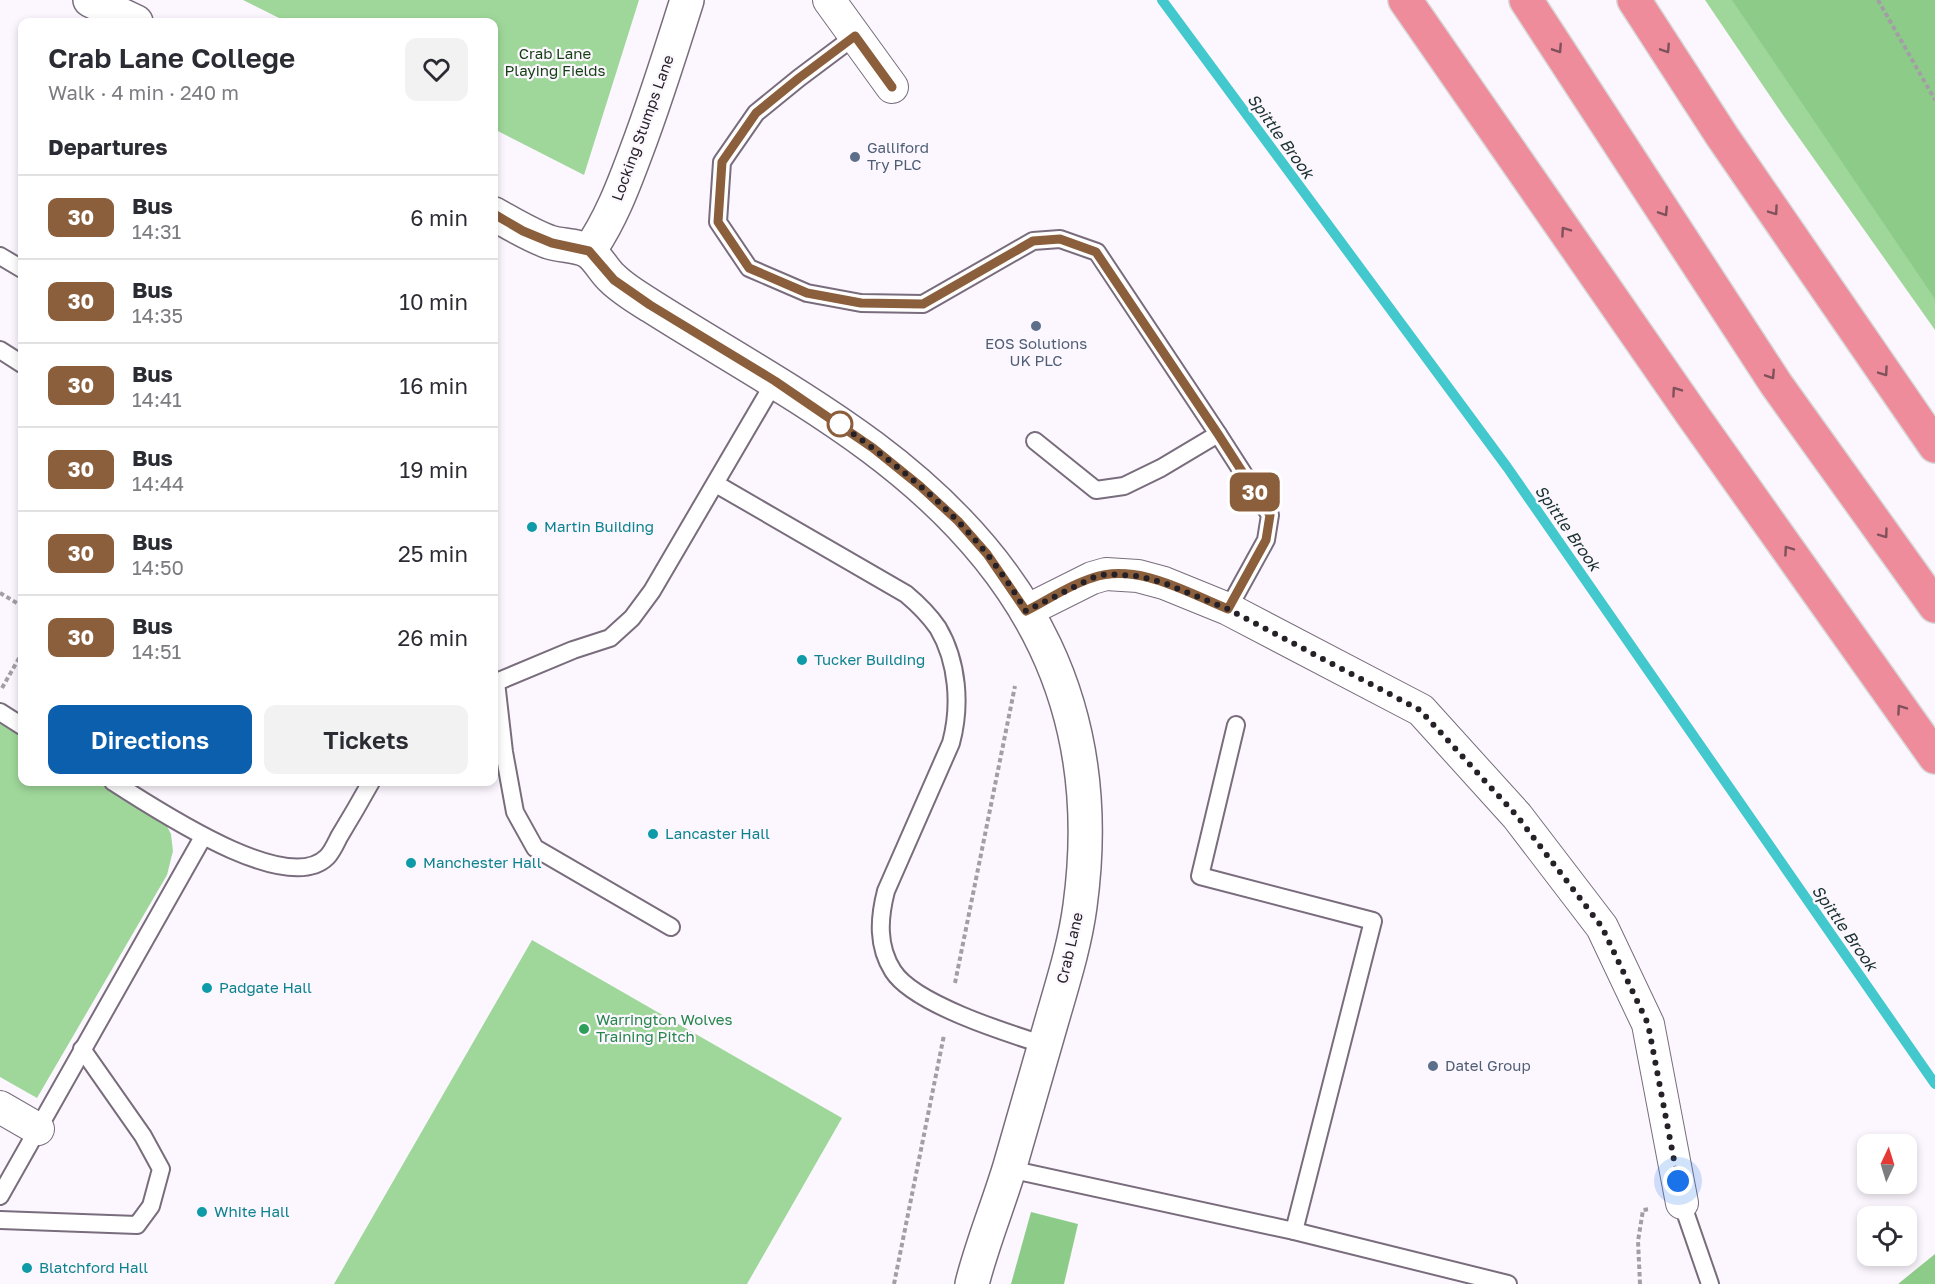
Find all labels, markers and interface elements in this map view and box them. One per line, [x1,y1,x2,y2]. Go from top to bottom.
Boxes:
button: heart [405,38,468,101]
text: Crab Lane College [48,41,295,74]
one-way arrow [1550,43,1562,53]
one-way arrow [1658,43,1670,53]
park label: Crab Lane Playing Fields [505,44,605,79]
street label: Locking Stumps Lane [607,52,677,203]
text: Walk · 4 min · 240 m [48,80,239,104]
water label: Spittle Brook [1243,90,1320,184]
text: Departures [48,133,167,160]
place label: Galliford Try PLC [867,138,929,173]
marker: Galliford Try PLC [848,150,862,164]
text: Bus [132,192,173,219]
text: 30 [68,204,94,230]
text: 6 min [410,204,468,231]
one-way arrow [1767,205,1778,216]
one-way arrow [1657,206,1669,216]
text: 14:31 [132,219,181,243]
one-way arrow [1561,226,1572,237]
text: Bus [132,276,173,303]
text: 30 [68,288,94,314]
text: 10 min [399,288,468,315]
text: 14:35 [132,303,183,327]
marker: EOS Solutions UK PLC [1029,319,1043,333]
place label: EOS Solutions UK PLC [985,334,1087,369]
text: Bus [132,360,173,387]
one-way arrow [1877,365,1888,376]
one-way arrow [1764,369,1775,380]
text: 30 [68,372,94,398]
text: 16 min [400,372,468,399]
text: 14:41 [132,387,182,411]
one-way arrow [1672,387,1683,398]
unlabelled marker [827,411,853,437]
text: Bus [132,444,173,471]
text: 30 [68,456,94,482]
text: 19 min [400,456,468,483]
text: 14:44 [132,471,184,495]
line badge: 30 [1228,472,1282,512]
text: 30 [1242,479,1268,505]
water label: Spittle Brook [1531,481,1606,576]
place label: Martin Building [544,517,654,535]
marker: Martin Building [525,520,539,534]
text: Bus [132,528,173,555]
one-way arrow [1877,528,1888,539]
text: 30 [68,540,94,566]
text: 25 min [398,540,468,567]
one-way arrow [1784,546,1795,557]
text: 14:50 [132,555,184,579]
text: Bus [132,612,173,639]
text: 30 [68,624,94,650]
text: 26 min [398,624,468,651]
text: 14:51 [132,639,181,663]
place label: Tucker Building [814,650,925,668]
marker: Tucker Building [795,653,809,667]
button: Directions [48,705,252,774]
button: Tickets [264,705,468,774]
one-way arrow [1897,705,1908,716]
place label: Lancaster Hall [665,824,770,842]
marker: Lancaster Hall [646,827,660,841]
place label: Manchester Hall [423,853,542,871]
marker: Manchester Hall [404,856,418,870]
water label: Spittle Brook [1808,881,1883,976]
street label: Crab Lane [1052,910,1086,985]
place label: Padgate Hall [219,978,312,996]
marker: Padgate Hall [200,981,214,995]
place label: Warrington Wolves Training Pitch [596,1010,733,1045]
marker: Warrington Wolves Training Pitch [577,1022,591,1036]
place label: Datel Group [1445,1056,1531,1074]
marker: Datel Group [1426,1059,1440,1073]
north arrow [1857,1134,1917,1194]
map controls [1857,1134,1917,1266]
your location [1663,1166,1693,1196]
place label: White Hall [214,1202,290,1220]
marker: White Hall [195,1205,209,1219]
button: locate [1857,1206,1917,1266]
place label: Blatchford Hall [39,1258,148,1276]
marker: Blatchford Hall [20,1261,34,1275]

